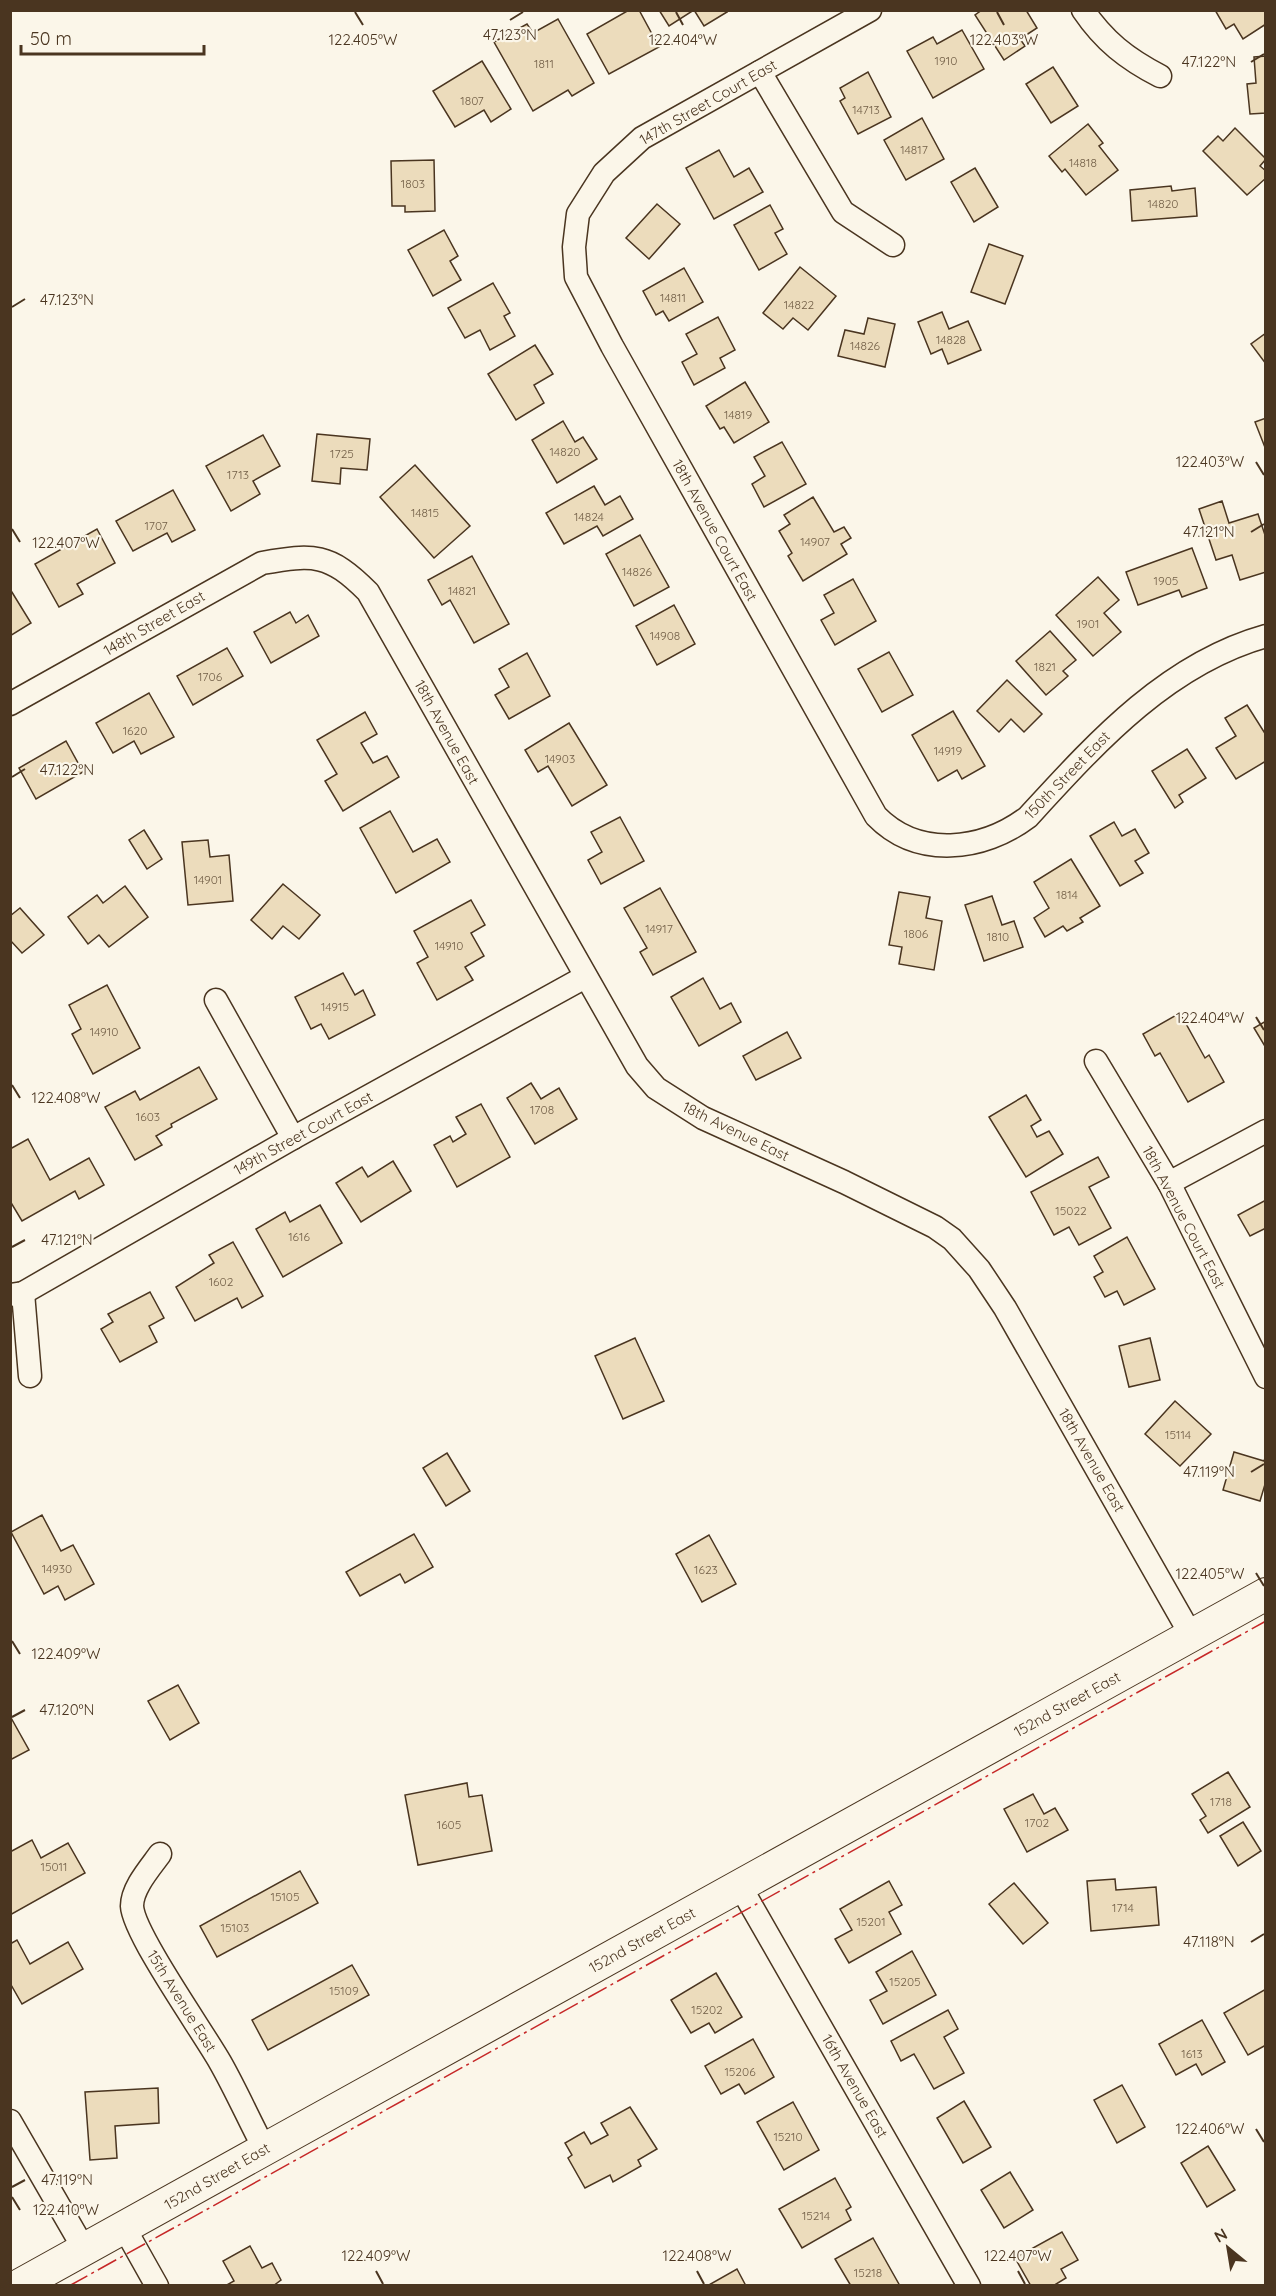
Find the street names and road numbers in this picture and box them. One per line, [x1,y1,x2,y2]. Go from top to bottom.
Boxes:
street label: 147th Street Court East [636,55,780,149]
street label: 18th Avenue Court East [668,456,762,604]
street label: 148th Street East [100,586,208,660]
street label: 18th Avenue East [410,676,484,788]
street label: 150th Street East [1020,727,1114,823]
street label: 149th Street Court East [230,1087,376,1179]
street label: 18th Avenue East [679,1097,793,1165]
street label: 18th Avenue Court East [1138,1142,1230,1292]
street label: 18th Avenue East [1055,1405,1129,1515]
street label: 152nd Street East [1010,1667,1124,1741]
street label: 152nd Street East [585,1903,699,1977]
street label: 15th Avenue East [143,1947,221,2055]
street label: 16th Avenue East [818,2031,892,2141]
street label: 152nd Street East [161,2138,273,2214]

